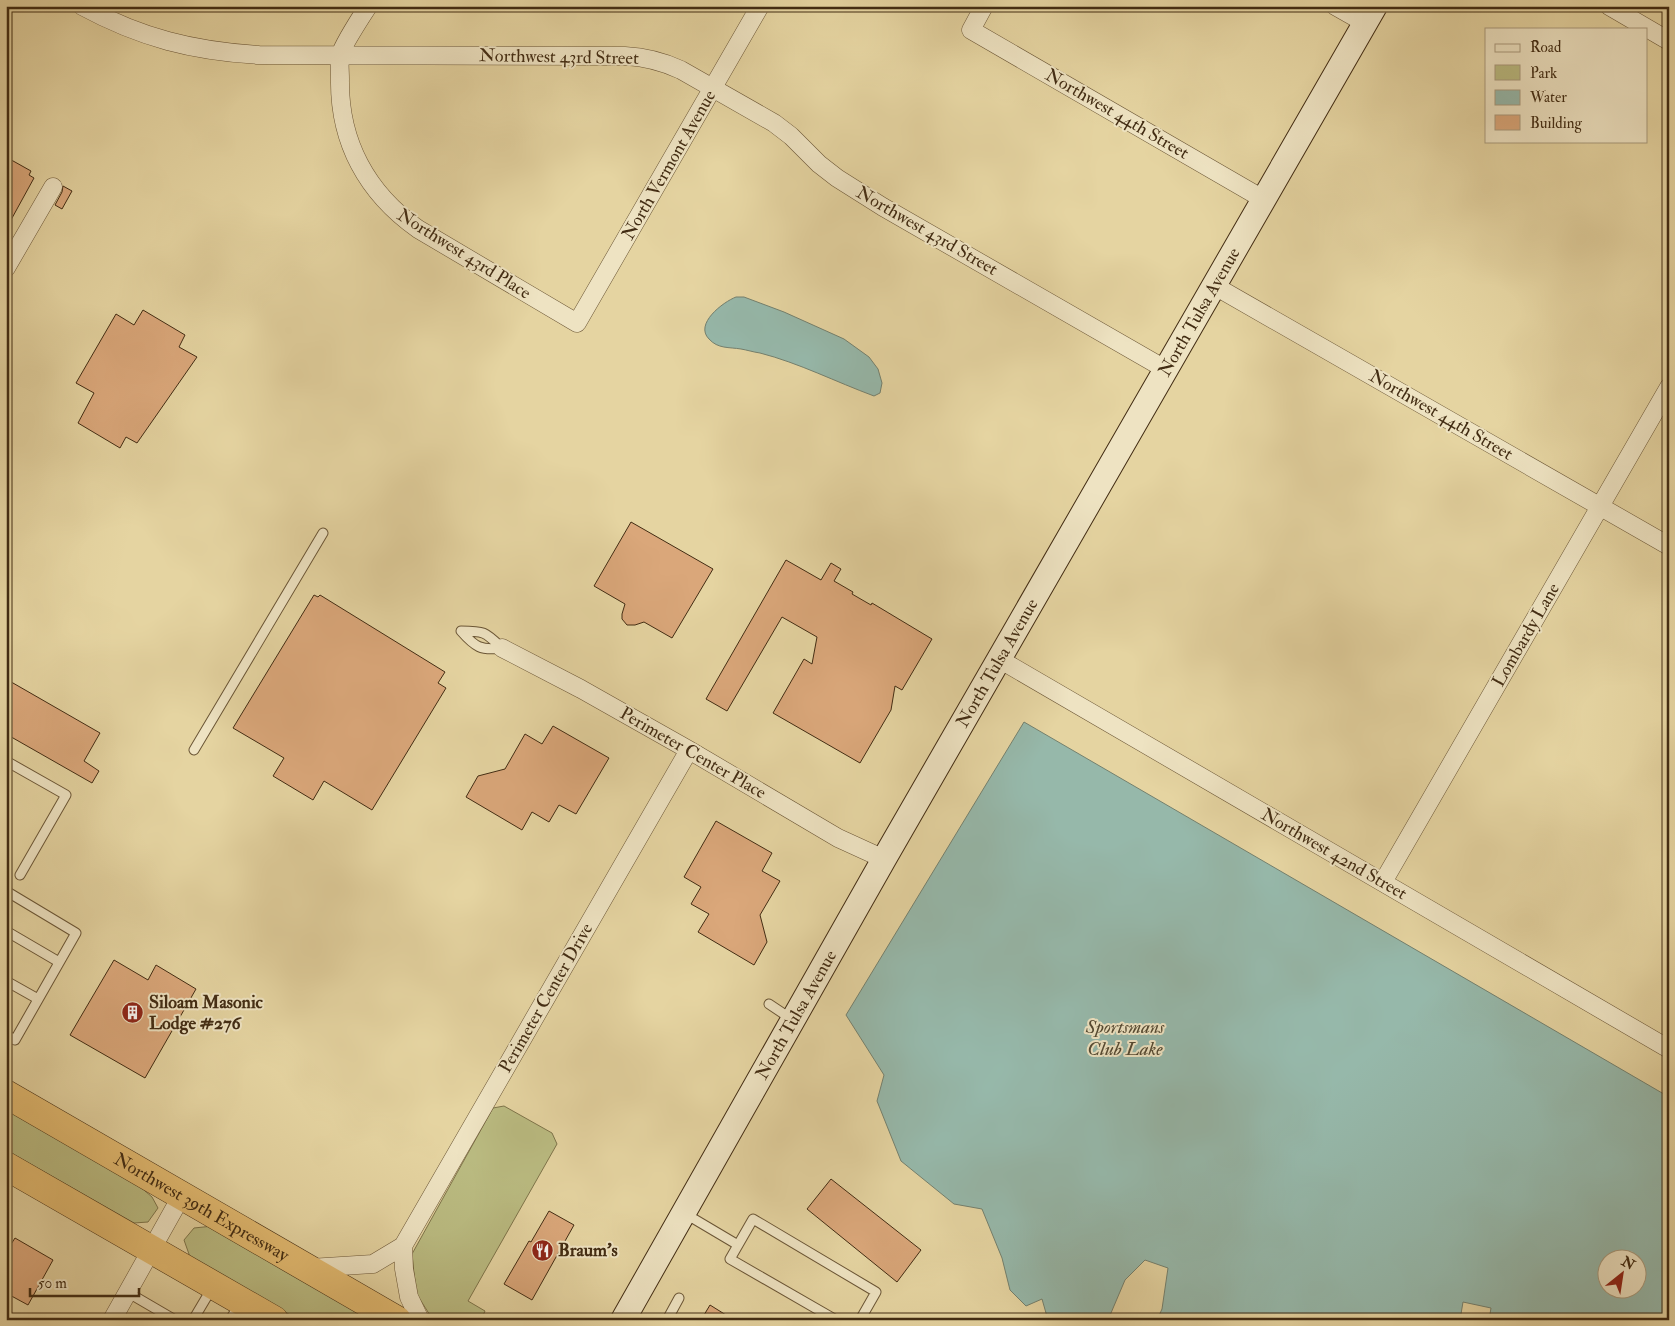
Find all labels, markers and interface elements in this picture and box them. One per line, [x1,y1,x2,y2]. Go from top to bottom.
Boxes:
legend [1485,28,1648,142]
text: Road [1530,38,1562,57]
street label: Northwest 43rd Street [479,44,639,70]
street label: Northwest 44th Street [1041,63,1193,165]
text: Park [1530,64,1557,83]
street label: North Vermont Avenue [617,86,721,244]
text: Water [1529,88,1567,107]
text: Building [1530,114,1582,133]
street label: Northwest 43rd Street [852,181,1002,281]
street label: Northwest 43rd Place [393,204,536,305]
street label: North Tulsa Avenue [1153,243,1245,381]
street label: Northwest 44th Street [1365,364,1517,466]
street label: Lombardy Lane [1487,578,1565,691]
street label: North Tulsa Avenue [951,594,1043,732]
street label: Perimeter Center Place [616,702,771,805]
street label: Northwest 42nd Street [1257,803,1411,905]
street label: Perimeter Center Drive [494,919,599,1077]
street label: North Tulsa Avenue [750,945,842,1083]
place label: Siloam Masonic Lodge #276 [149,991,264,1035]
building icon: Siloam Masonic Lodge #276 [121,1000,145,1024]
water label: Sportsmans Club Lake [1085,1015,1165,1061]
street label: Northwest 39th Expressway [110,1147,294,1267]
restaurant icon: Braum's [530,1238,554,1262]
place label: Braum's [558,1239,618,1262]
north arrow [1598,1248,1648,1298]
text: N [1618,1252,1638,1274]
scale bar [30,1266,139,1298]
text: 50 m [38,1274,67,1293]

